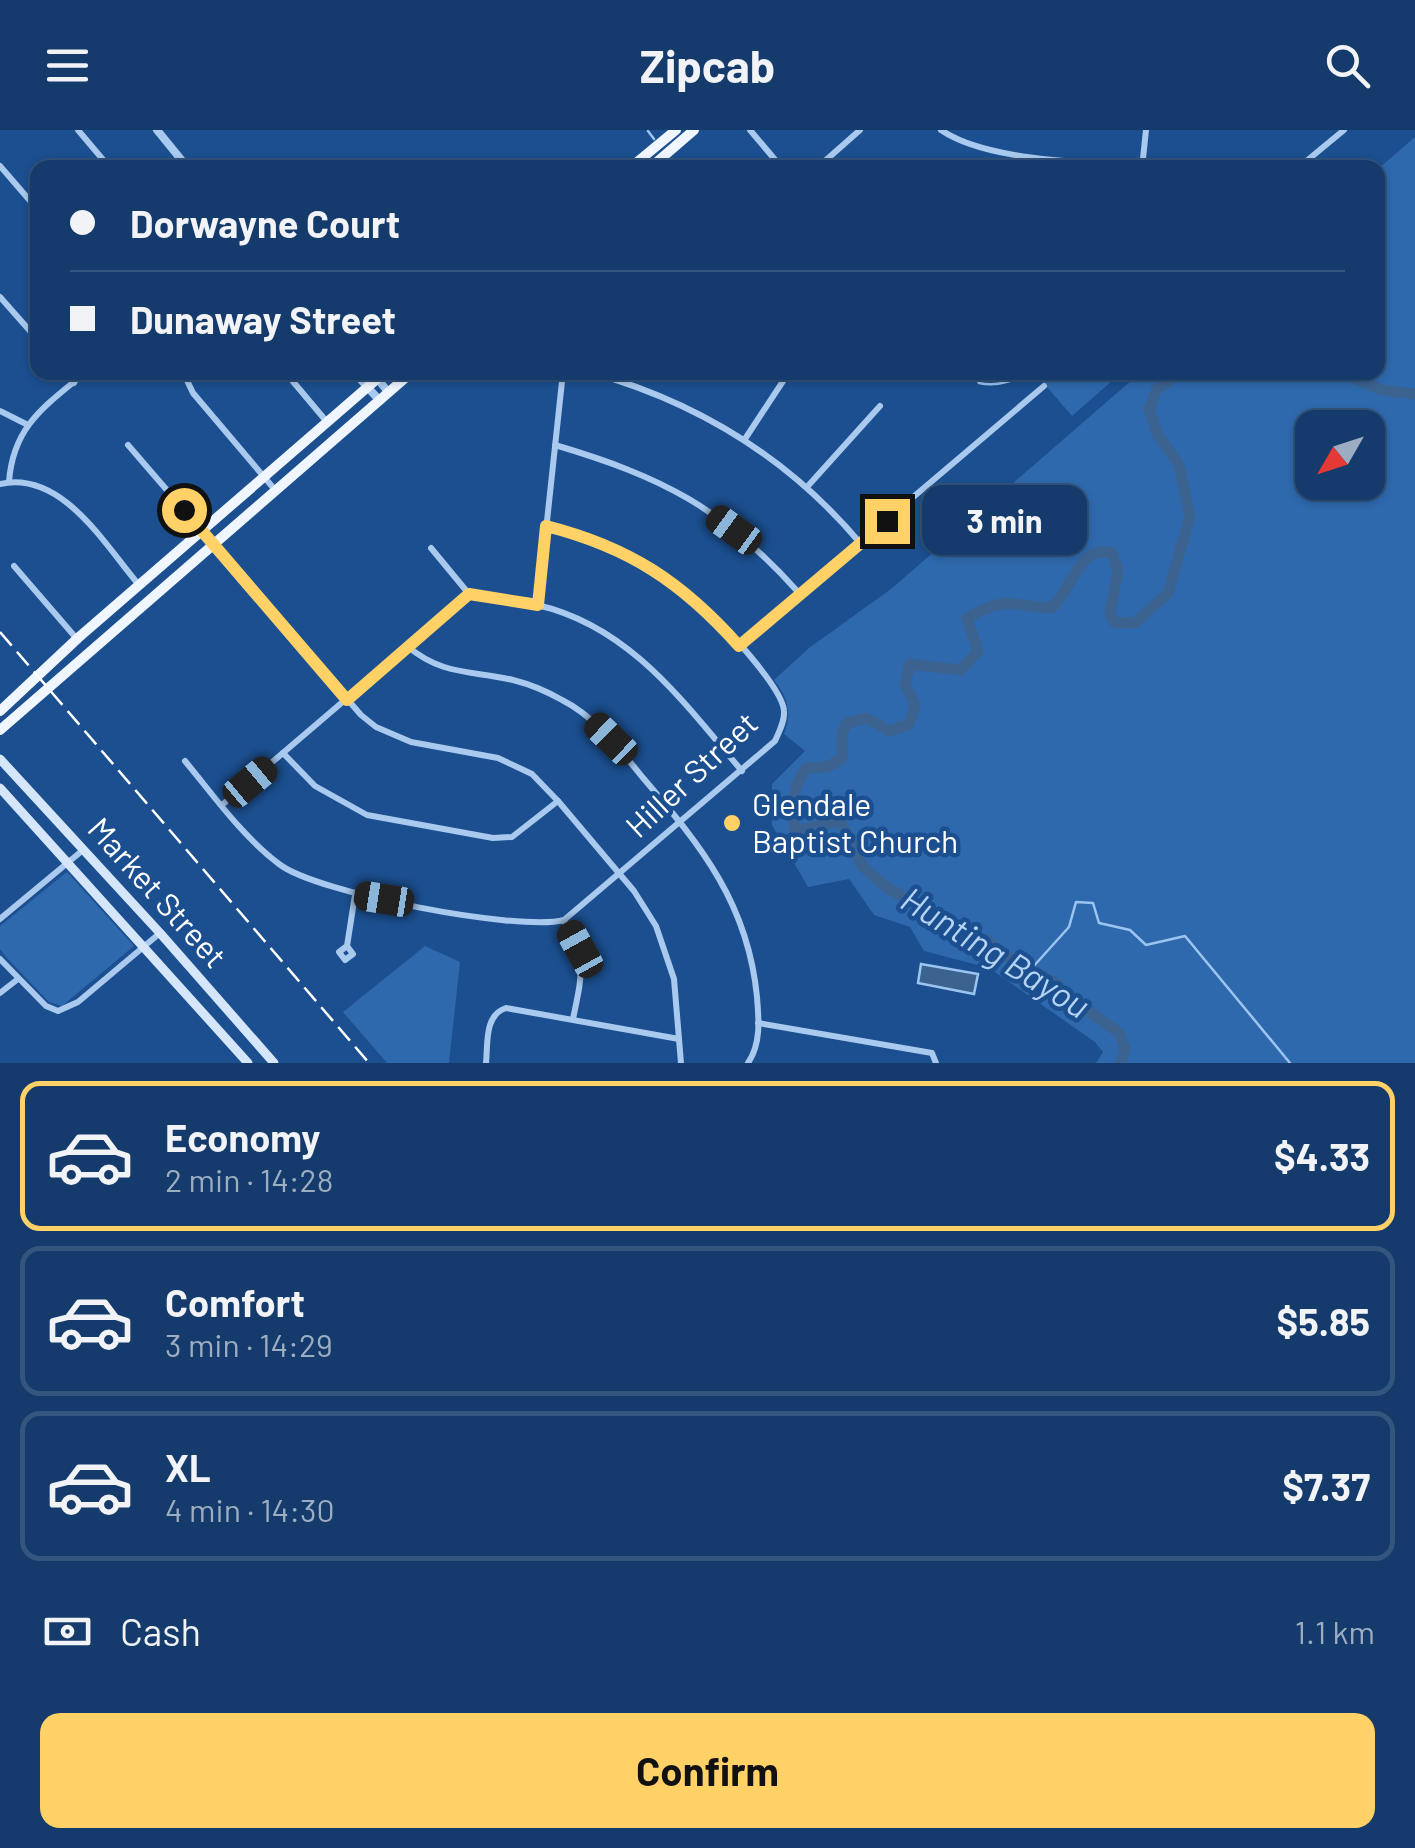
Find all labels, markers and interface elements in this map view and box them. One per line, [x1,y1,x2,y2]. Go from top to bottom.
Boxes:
icon: menu [40,38,95,93]
text: Zipcab [640,38,775,92]
icon: search [1320,38,1375,93]
text: Dorwayne Court [130,200,400,246]
text: Dunaway Street [130,296,396,342]
north arrow [1295,410,1385,500]
map controls [1295,410,1385,500]
callout: 3 min [922,486,1087,556]
route start [162,488,207,533]
route end [865,499,910,544]
car [701,500,767,560]
text: 3 min [966,501,1043,539]
street label: Hiller Street [617,703,764,844]
car [579,707,643,771]
car [217,751,283,813]
place label: Glendale Baptist Church [752,784,958,859]
street label: Market Street [81,809,236,974]
marker: Glendale Baptist Church [721,812,743,834]
water label: Hunting Bayou [894,877,1098,1026]
car [352,879,416,919]
car [552,915,608,983]
icon: car [45,1111,135,1201]
text: Economy [165,1114,320,1160]
text: $4.33 [1274,1133,1370,1179]
text: 2 min · 14:28 [165,1160,333,1198]
icon: car [45,1276,135,1366]
text: Comfort [165,1279,305,1325]
text: $5.85 [1276,1298,1370,1344]
text: 3 min · 14:29 [165,1325,333,1363]
icon: car [45,1441,135,1531]
text: XL [165,1444,211,1490]
text: $7.37 [1282,1463,1370,1509]
text: 4 min · 14:30 [165,1490,335,1528]
icon: cash [40,1604,95,1659]
text: Cash [120,1608,201,1654]
text: 1.1 km [1295,1612,1375,1650]
button: Confirm [40,1713,1375,1828]

